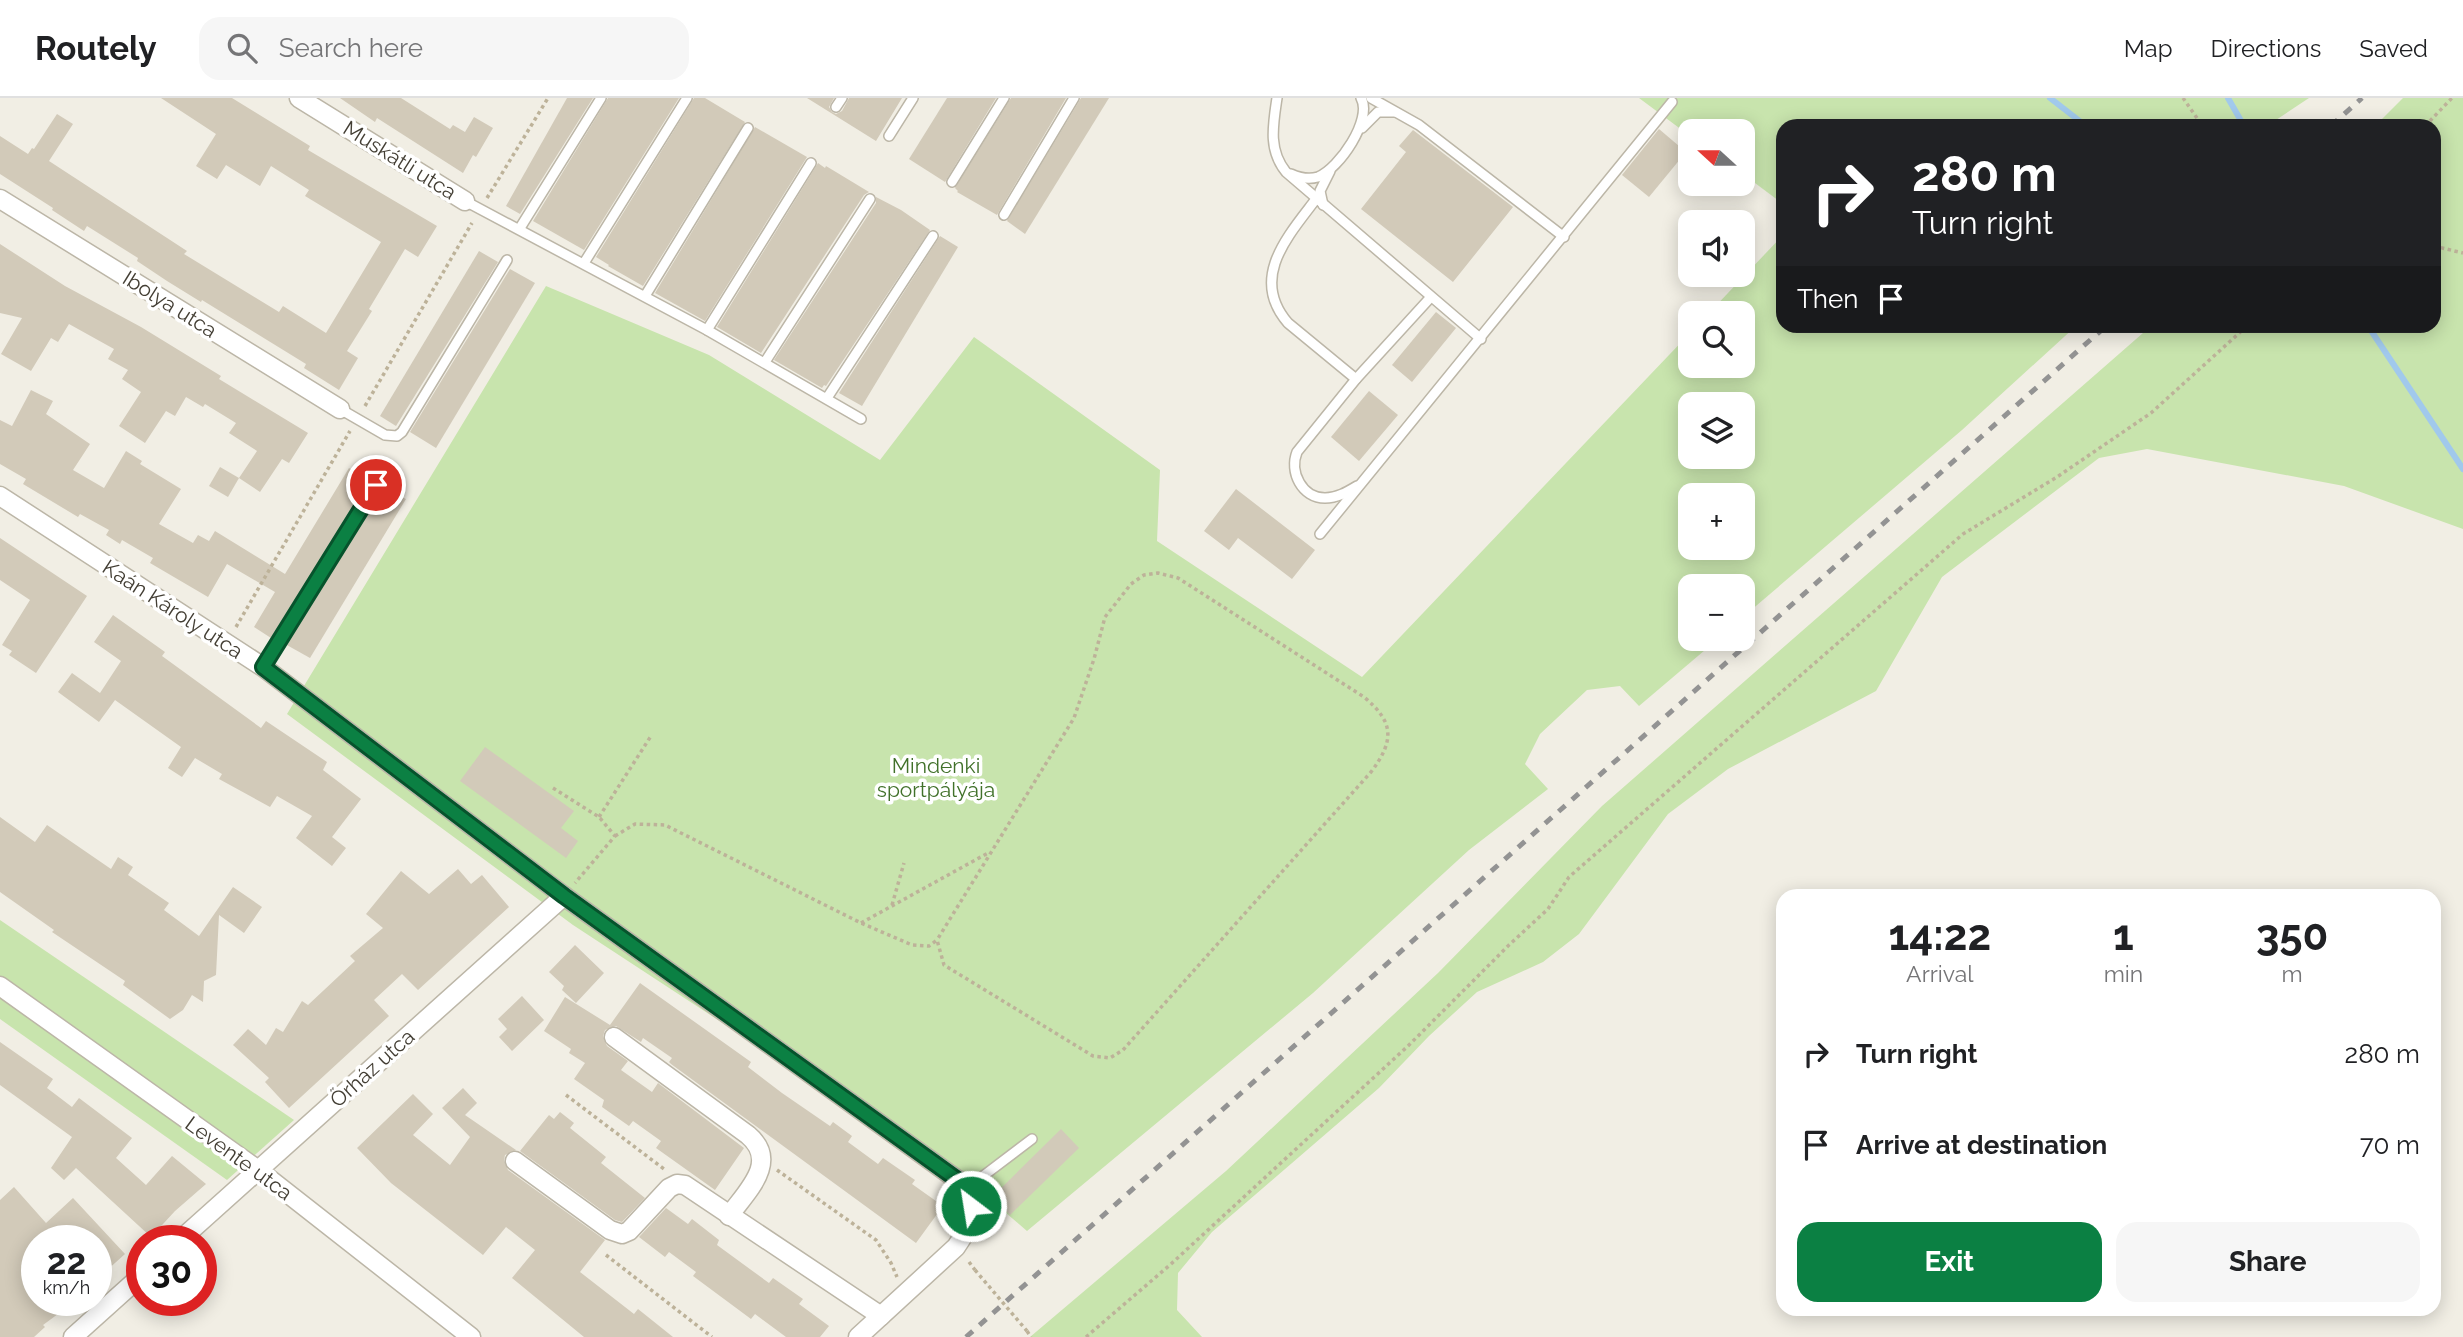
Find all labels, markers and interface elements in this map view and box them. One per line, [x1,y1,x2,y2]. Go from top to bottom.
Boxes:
search box [199,17,689,80]
text: Routely [35,29,157,68]
icon: search [223,29,261,67]
text: Search here [279,33,423,63]
text: Map [2124,34,2173,63]
text: Directions [2211,34,2321,63]
text: Saved [2359,34,2428,63]
street label: Muskátli utca [339,115,461,205]
north arrow [1678,119,1755,196]
map controls [1678,119,1755,651]
text: 280 m [1912,145,2057,202]
icon: right [1797,147,1888,238]
text: Turn right [1912,204,2053,241]
button: sound [1678,210,1755,287]
street label: Ibolya utca [118,265,222,343]
icon: arrive [1872,280,1910,318]
text: Then [1797,284,1858,314]
button: search [1678,301,1755,378]
button: layers [1678,392,1755,469]
pin [346,455,406,515]
icon: arrive [357,466,395,504]
button: + [1678,483,1755,560]
street label: Kaán Károly utca [98,554,248,664]
button: − [1678,574,1755,651]
park label: Mindenki sportpályája [877,753,995,802]
text: 14:22 [1889,911,1991,960]
text: 1 [2113,911,2134,960]
text: 350 [2256,911,2328,960]
text: Arrival [1906,960,1974,987]
text: min [2104,960,2143,987]
text: m [2282,960,2303,987]
street label: Őrház utca [325,1024,419,1112]
icon: right [1797,1035,1835,1073]
text: Turn right [1856,1039,1977,1069]
text: 280 m [2345,1039,2420,1069]
street label: Levente utca [181,1111,297,1205]
icon: arrive [1797,1126,1835,1164]
text: Arrive at destination [1856,1130,2107,1160]
text: 70 m [2360,1130,2420,1160]
position arrow [934,1169,1008,1243]
button: Exit [1797,1222,2102,1302]
button: Share [2116,1222,2420,1302]
speed limit sign: 30 [126,1225,217,1316]
text: 22 [47,1241,86,1282]
text: km/h [43,1277,90,1298]

